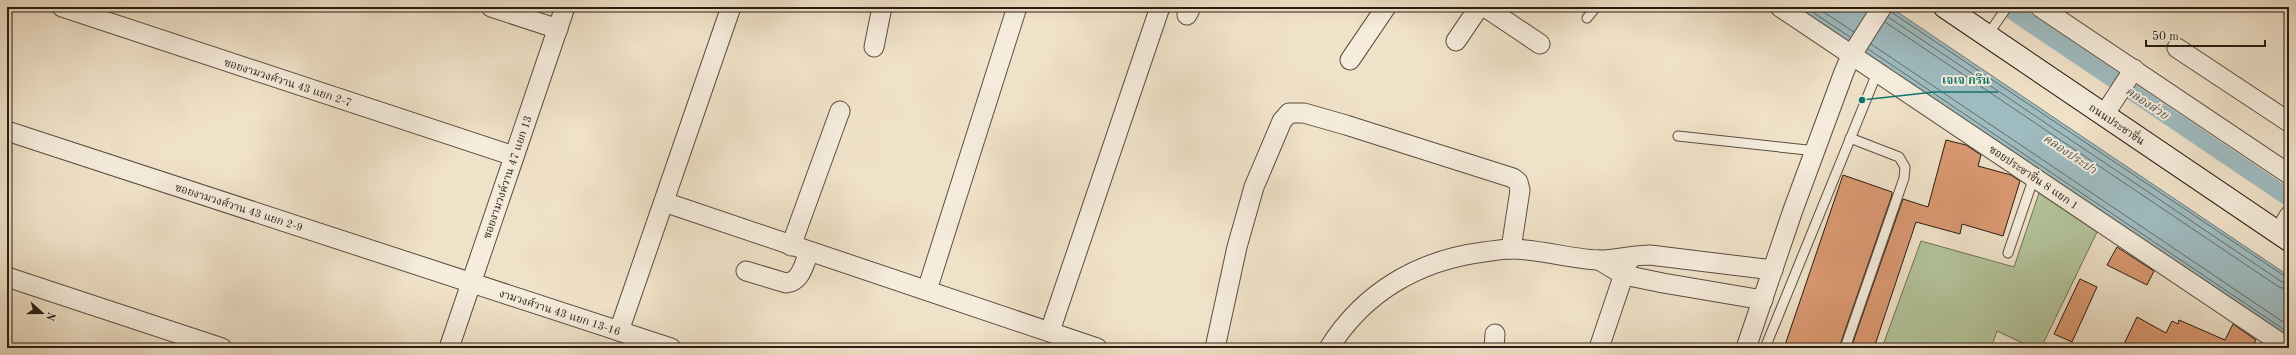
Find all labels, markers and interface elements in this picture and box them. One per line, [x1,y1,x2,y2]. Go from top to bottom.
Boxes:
scale bar [2146,22,2265,48]
text: 50 m [2152,30,2179,43]
street label: ซอยงามวงศ์วาน 43 แยก 2-7 [222,56,353,109]
callout: เจเจ กรีน [1934,68,1998,92]
text: เจเจ กรีน [1942,73,1990,87]
water label: คลองส่วย [2123,84,2172,123]
street label: ถนนประชาชื่น [2086,99,2148,148]
street label: ซอยงามวงค์วาน 47 แยก 13 [480,114,535,240]
water label: คลองประปา [2041,132,2099,177]
street label: ซอยประชาชื่น 8 แยก 1 [1986,141,2082,212]
street label: ซอยงามวงศ์วาน 43 แยก 2-9 [173,181,304,234]
street label: งามวงศ์วาน 43 แยก 13-16 [498,287,622,338]
north arrow [22,293,62,333]
text: N [43,310,57,322]

